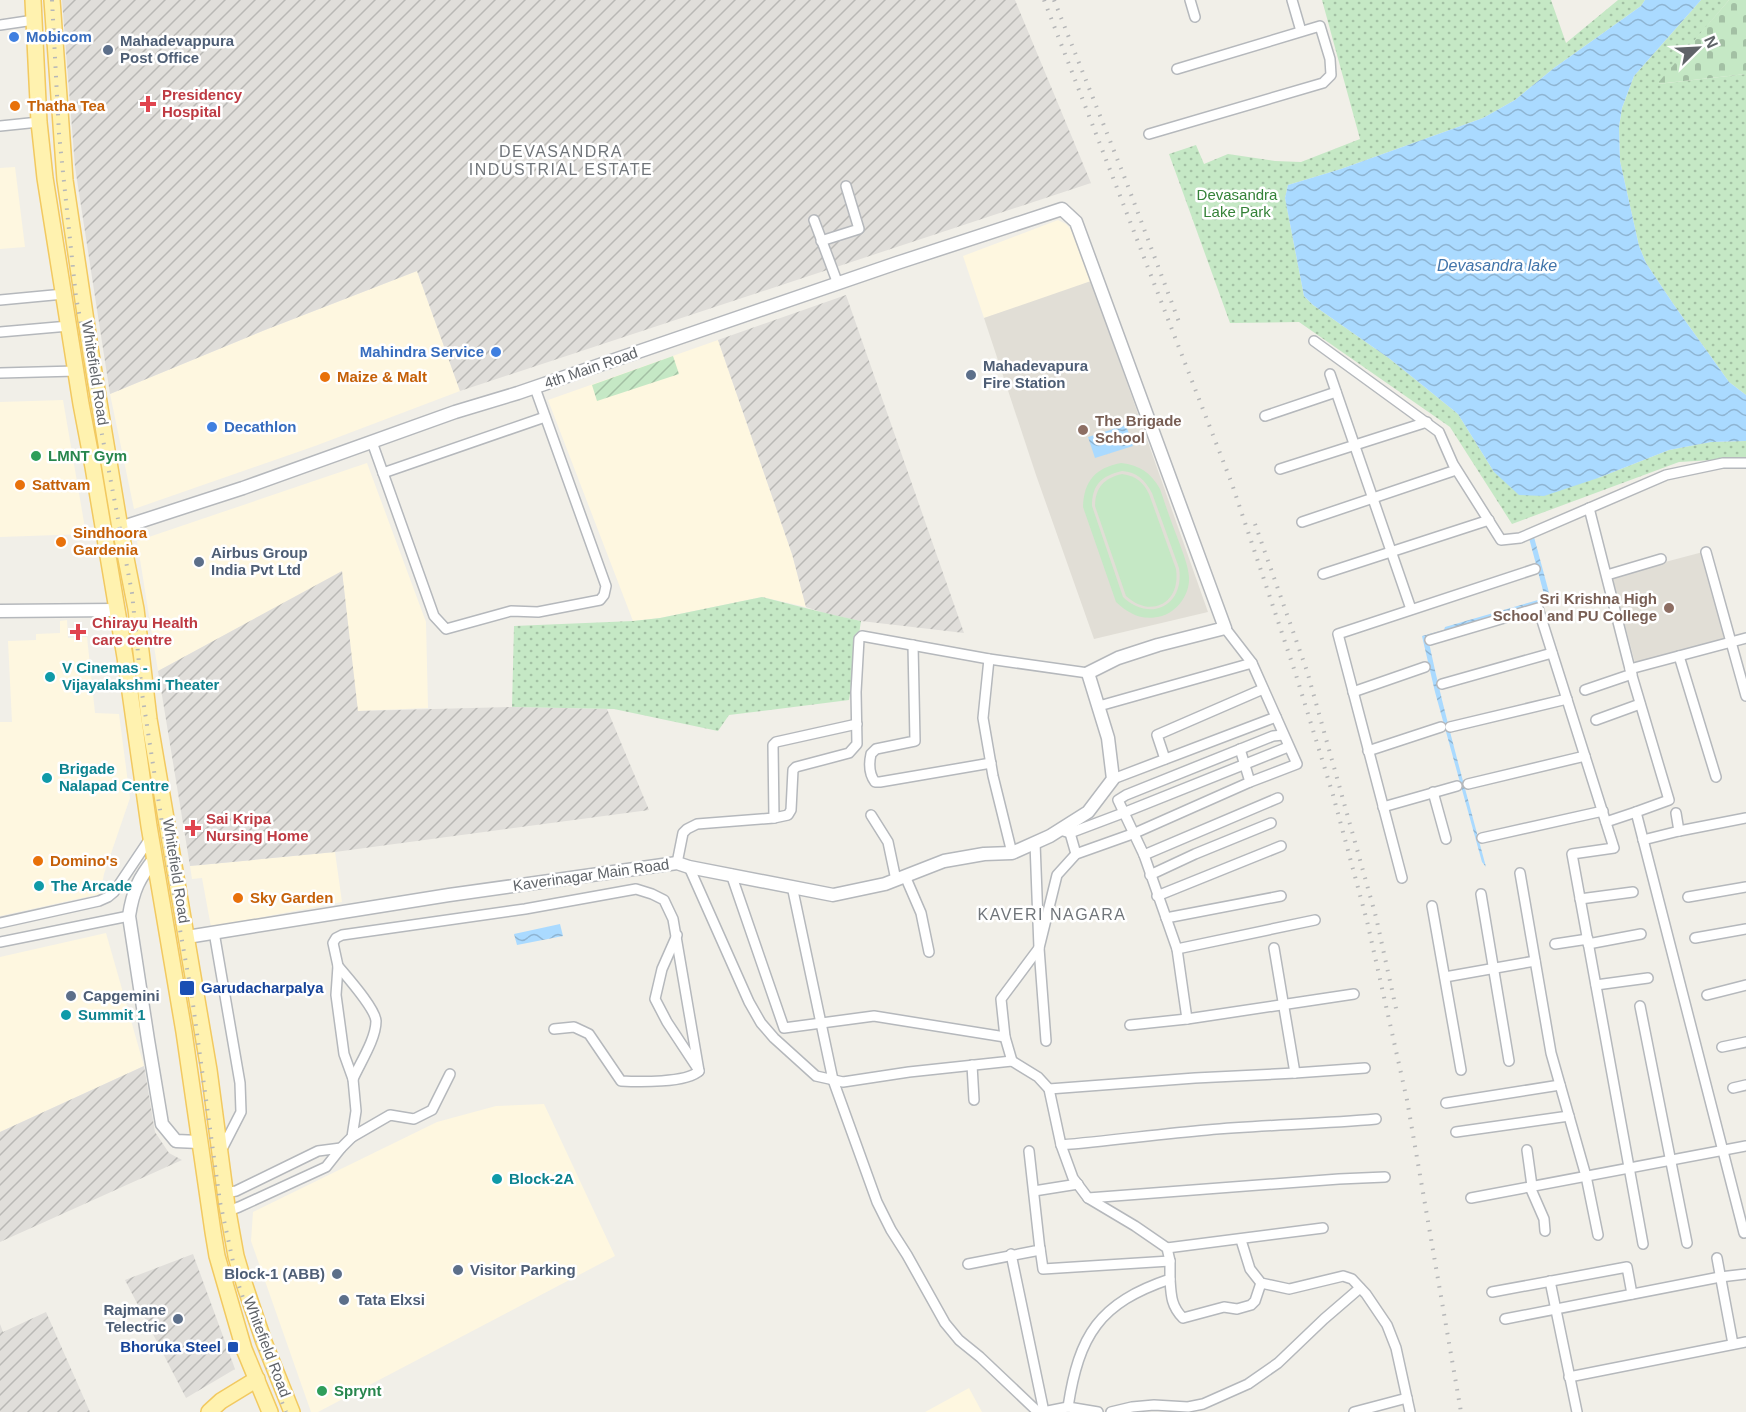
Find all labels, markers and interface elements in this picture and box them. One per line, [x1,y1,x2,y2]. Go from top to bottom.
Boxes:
north arrow [1668,18,1728,78]
place label: Mobicom [26,28,92,45]
marker: Mobicom [7,30,21,44]
place label: Mahadevappura Post Office [120,32,235,66]
text: N [1701,33,1721,51]
marker: Mahadevappura Post Office [101,43,115,57]
place label: Presidency Hospital [162,86,243,120]
marker: Presidency Hospital [139,95,157,113]
place label: Thatha Tea [27,97,106,114]
marker: Thatha Tea [8,99,22,113]
district label: DEVASANDRA INDUSTRIAL ESTATE [469,143,653,178]
park label: Devasandra Lake Park [1197,186,1278,220]
water label: Devasandra lake [1437,257,1557,274]
street label: Whitefield Road [79,319,112,427]
place label: Mahindra Service [360,343,484,360]
street label: 4th Main Road [542,344,640,391]
marker: Mahindra Service [489,345,503,359]
place label: Mahadevapura Fire Station [983,357,1089,391]
place label: Maize & Malt [337,368,427,385]
marker: Mahadevapura Fire Station [964,368,978,382]
marker: Maize & Malt [318,370,332,384]
place label: The Brigade School [1095,412,1182,446]
place label: Decathlon [224,418,297,435]
marker: Decathlon [205,420,219,434]
marker: The Brigade School [1076,423,1090,437]
place label: LMNT Gym [48,447,127,464]
marker: LMNT Gym [29,449,43,463]
place label: Sattvam [32,476,90,493]
marker: Sattvam [13,478,27,492]
place label: Sindhoora Gardenia [73,524,148,558]
marker: Sindhoora Gardenia [54,535,68,549]
place label: Airbus Group India Pvt Ltd [211,544,308,578]
marker: Airbus Group India Pvt Ltd [192,555,206,569]
place label: Sri Krishna High School and PU College [1493,590,1657,624]
marker: Sri Krishna High School and PU College [1662,601,1676,615]
place label: Chirayu Health care centre [92,614,198,648]
marker: Chirayu Health care centre [69,623,87,641]
place label: V Cinemas - Vijayalakshmi Theater [62,659,219,693]
marker: V Cinemas - Vijayalakshmi Theater [43,670,57,684]
place label: Brigade Nalapad Centre [59,760,169,794]
marker: Brigade Nalapad Centre [40,771,54,785]
place label: Sai Kripa Nursing Home [206,810,309,844]
street label: Whitefield Road [160,817,193,925]
marker: Sai Kripa Nursing Home [184,819,202,837]
place label: Domino's [50,852,118,869]
marker: Domino's [31,854,45,868]
street label: Kaverinagar Main Road [512,855,670,894]
place label: The Arcade [51,877,132,894]
marker: The Arcade [32,879,46,893]
place label: Sky Garden [250,889,333,906]
marker: Sky Garden [231,891,245,905]
district label: KAVERI NAGARA [977,906,1127,923]
marker: Garudacharpalya [178,979,196,997]
place label: Garudacharpalya [201,979,324,996]
place label: Capgemini [83,987,160,1004]
marker: Capgemini [64,989,78,1003]
place label: Summit 1 [78,1006,146,1023]
marker: Summit 1 [59,1008,73,1022]
place label: Block-2A [509,1170,574,1187]
marker: Block-2A [490,1172,504,1186]
place label: Visitor Parking [470,1261,576,1278]
marker: Visitor Parking [451,1263,465,1277]
place label: Block-1 (ABB) [224,1265,325,1282]
marker: Block-1 (ABB) [330,1267,344,1281]
place label: Tata Elxsi [356,1291,425,1308]
marker: Tata Elxsi [337,1293,351,1307]
street label: Whitefield Road [241,1294,294,1399]
place label: Rajmane Telectric [103,1301,166,1335]
marker: Rajmane Telectric [171,1312,185,1326]
place label: Bhoruka Steel [120,1338,221,1355]
marker: Bhoruka Steel [226,1340,240,1354]
place label: Sprynt [334,1382,382,1399]
marker: Sprynt [315,1384,329,1398]

